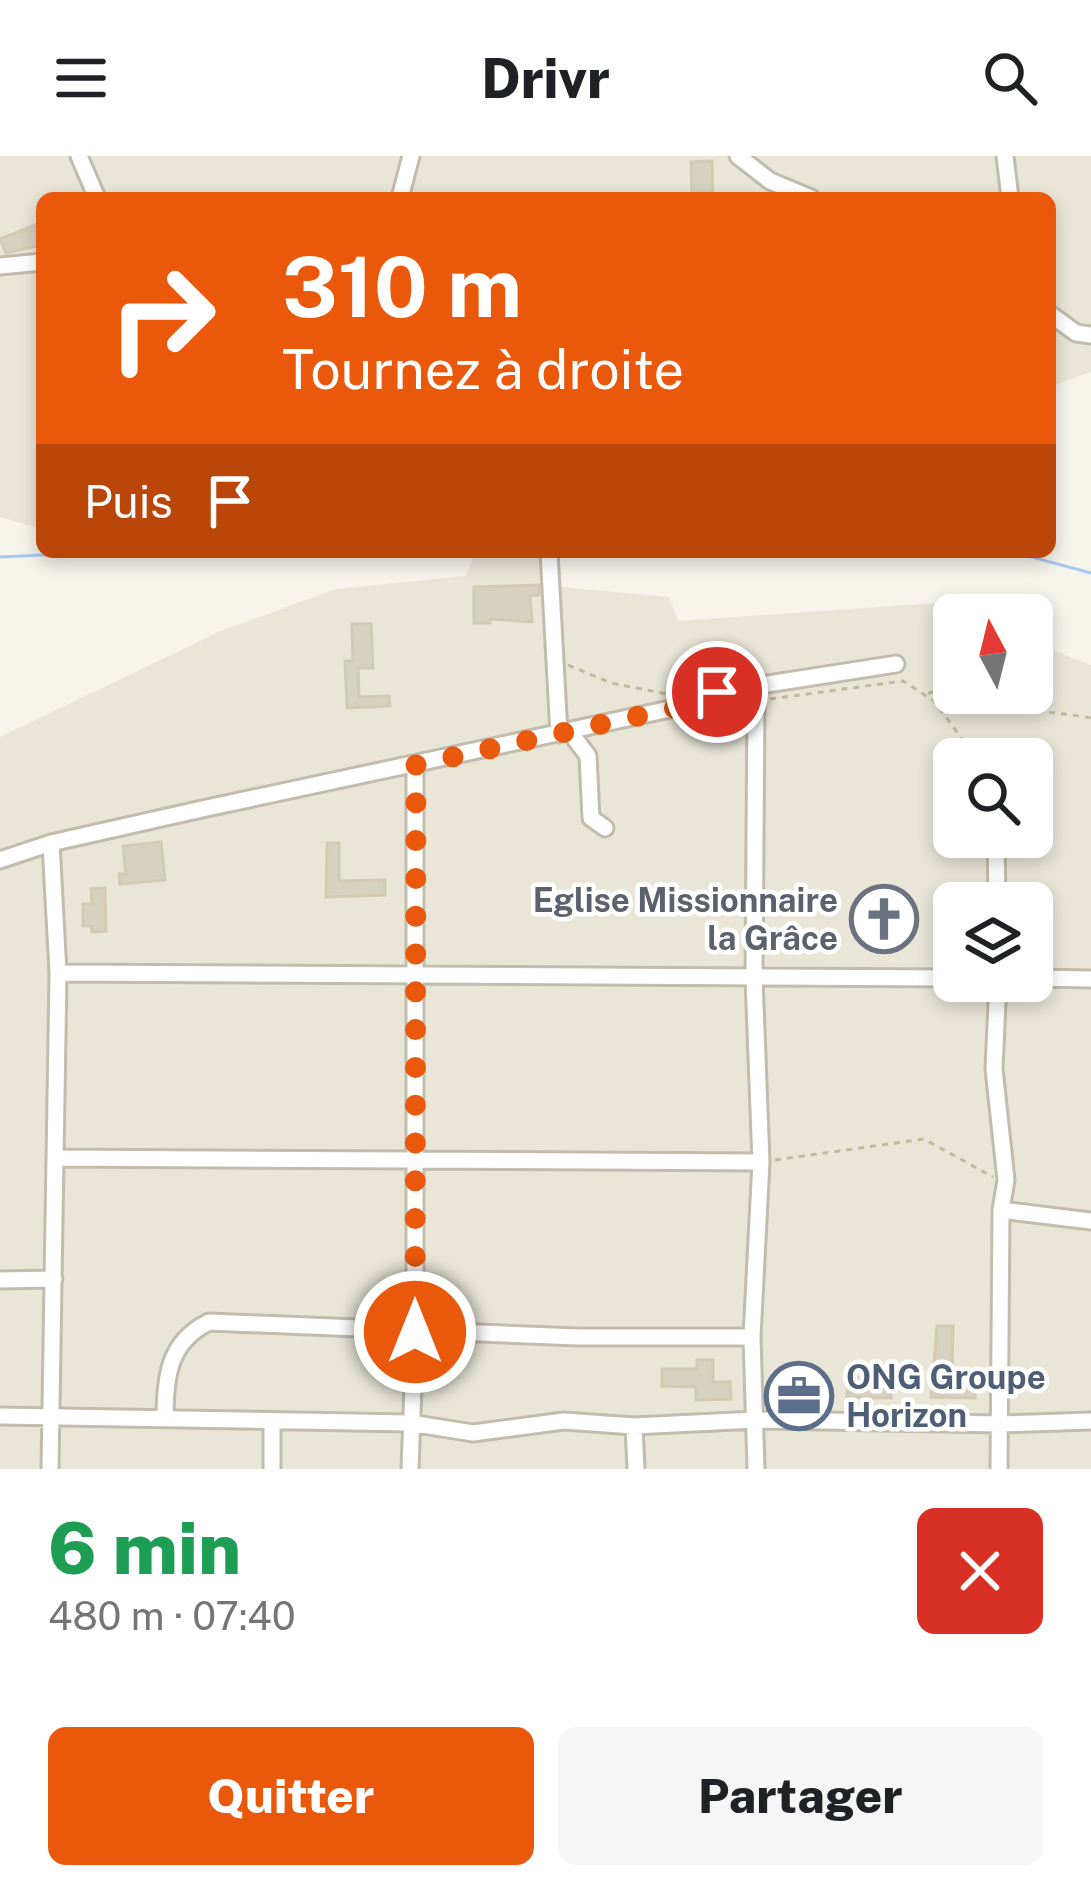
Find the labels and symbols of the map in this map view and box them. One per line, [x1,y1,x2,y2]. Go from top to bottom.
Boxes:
north arrow [933,594,1053,714]
pin [666,641,768,743]
place label: Eglise Missionnaire la Grâce [533,881,838,957]
church icon: Eglise Missionnaire la Grâce [849,884,919,954]
position arrow [352,1269,478,1395]
place label: ONG Groupe Horizon [846,1358,1046,1434]
office icon: ONG Groupe Horizon [764,1361,834,1431]

